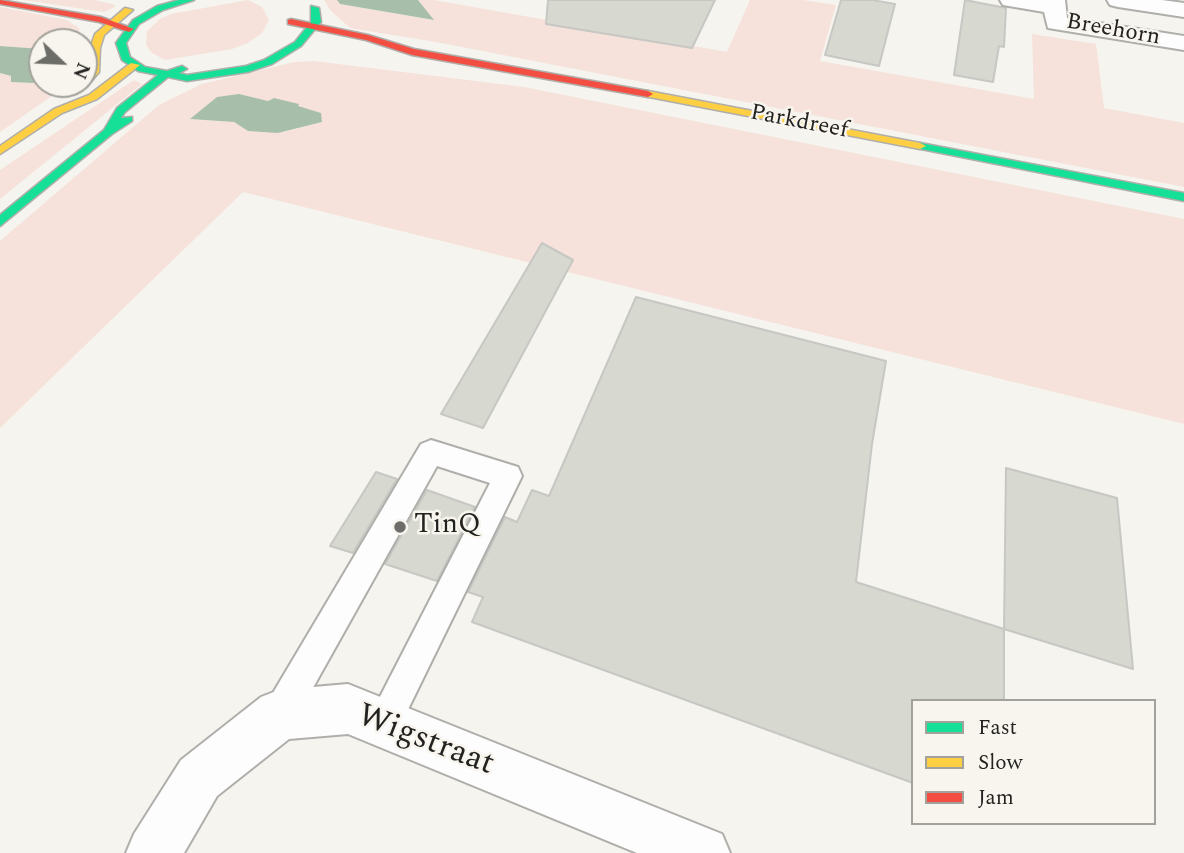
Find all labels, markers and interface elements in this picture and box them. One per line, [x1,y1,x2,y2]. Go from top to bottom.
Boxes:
street label: Breehorn [1064,9,1162,53]
north arrow [28,28,98,98]
text: N [65,58,97,83]
street label: Parkdreef [748,100,850,146]
place label: TinQ [414,510,481,544]
marker: TinQ [392,519,408,535]
street label: Wigstraat [351,698,499,786]
legend [911,699,1156,825]
text: Fast [978,712,1017,744]
text: Slow [978,747,1022,779]
text: Jam [978,782,1014,814]

